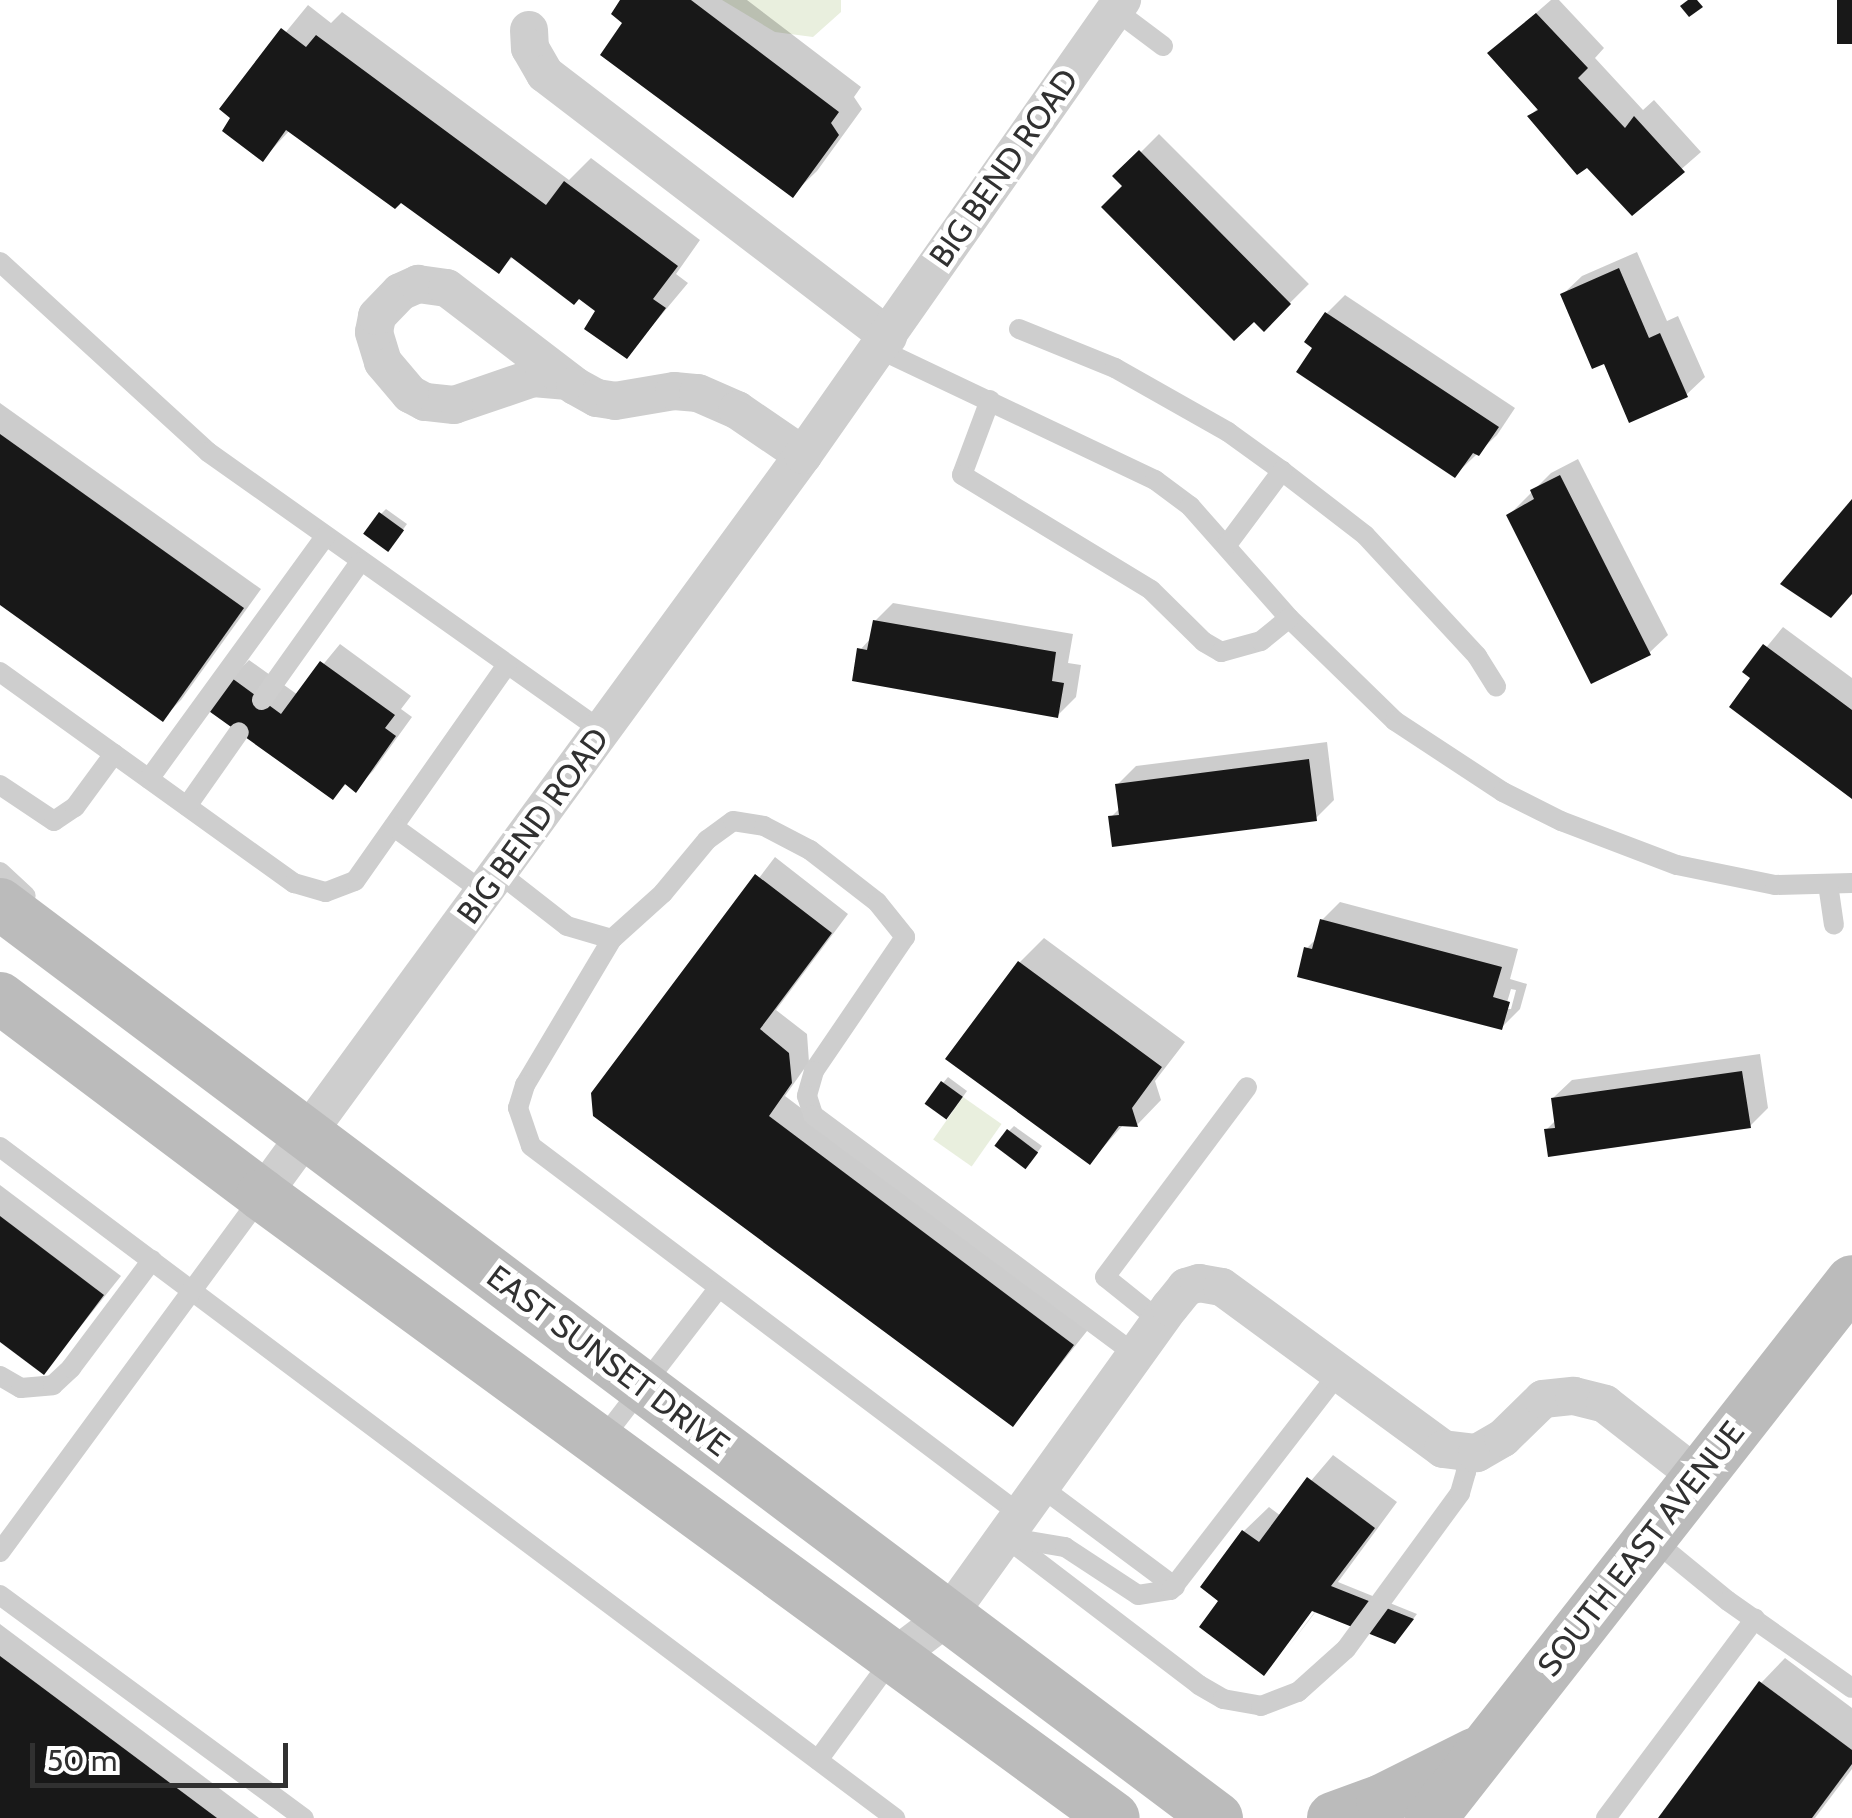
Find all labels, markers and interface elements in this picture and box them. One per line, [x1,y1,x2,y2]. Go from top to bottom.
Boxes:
street label: BIG BEND ROAD [922,62,1086,274]
street label: BIG BEND ROAD [449,721,617,931]
street label: EAST SUNSET DRIVE [479,1257,737,1465]
street label: SOUTH EAST AVENUE [1530,1414,1752,1684]
scale bar [35,1723,292,1785]
text: 50 m [47,1742,117,1779]

